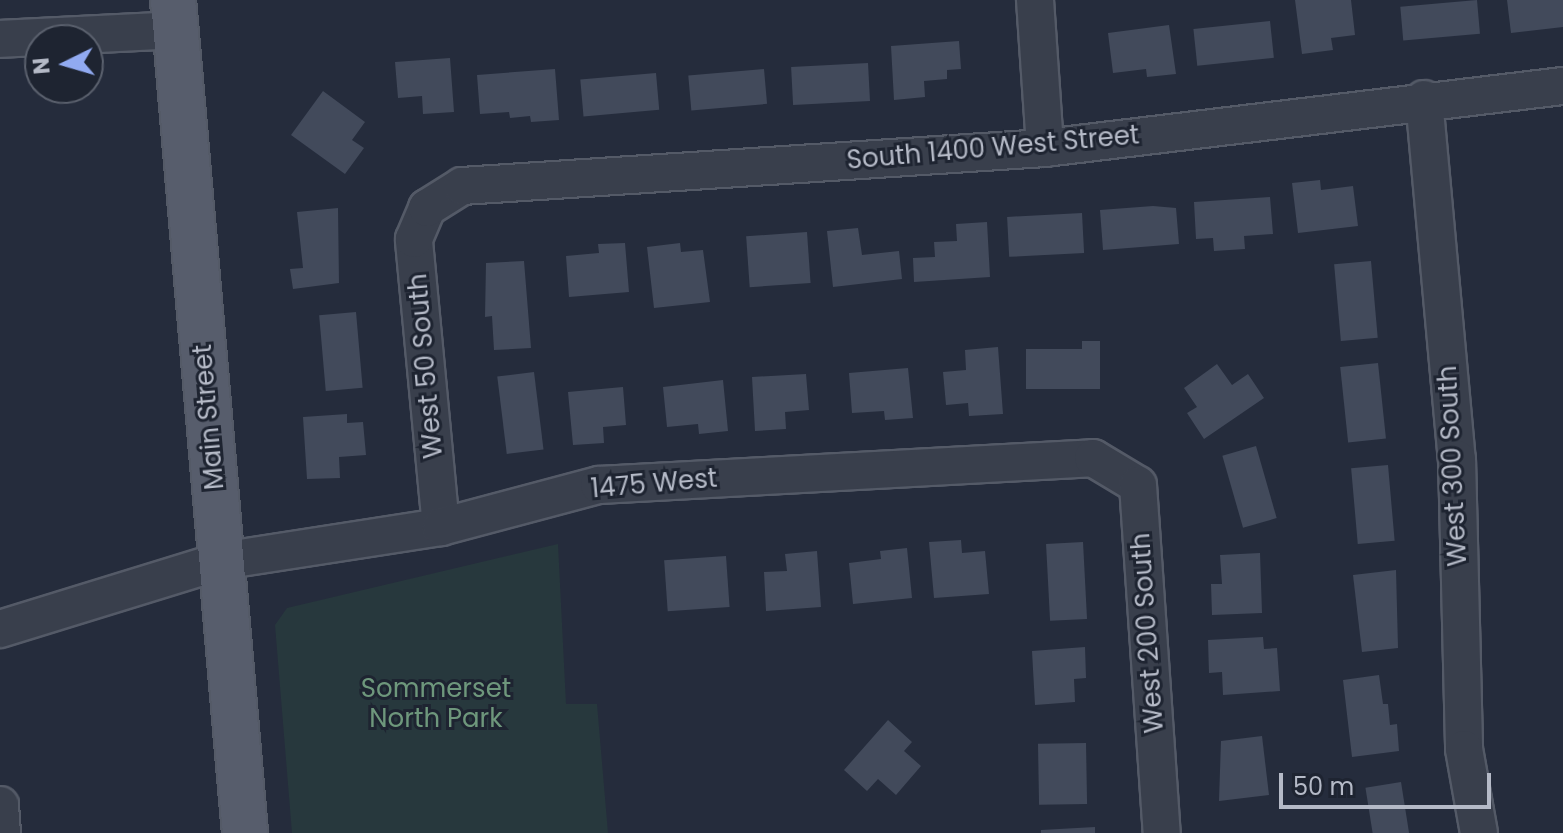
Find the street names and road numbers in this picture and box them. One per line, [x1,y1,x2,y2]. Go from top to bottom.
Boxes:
street label: South 1400 West Street [845,120,1141,176]
street label: West 50 South [402,272,450,460]
street label: Main Street [187,343,231,491]
street label: West 300 South [1432,365,1474,567]
street label: 1475 West [590,463,718,505]
street label: West 200 South [1125,532,1171,734]

